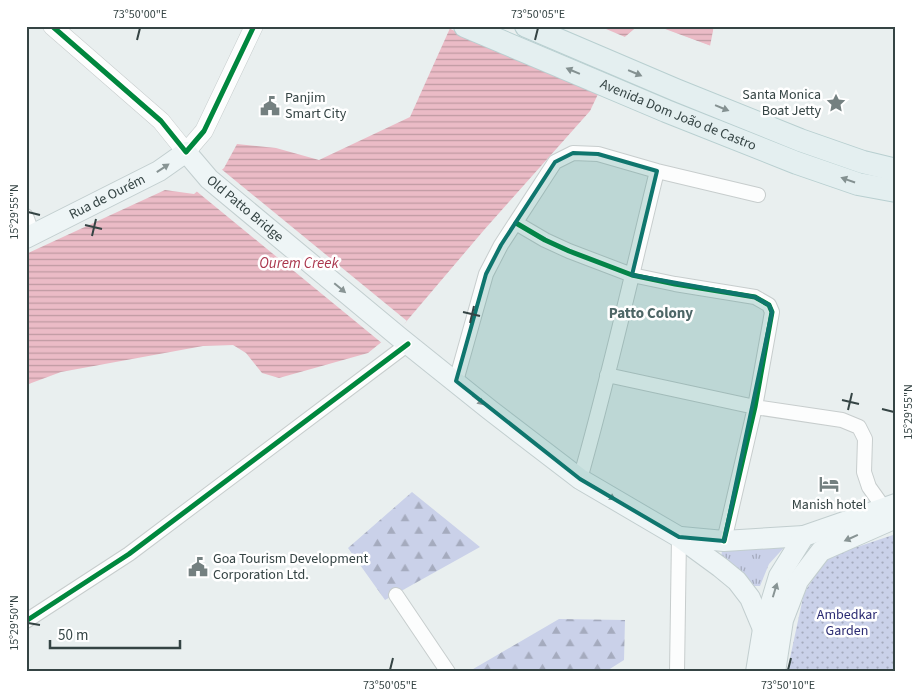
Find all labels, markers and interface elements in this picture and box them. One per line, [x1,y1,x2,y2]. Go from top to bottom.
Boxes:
text: 73°50'00"E [113,6,167,23]
text: 73°50'05"E [511,6,565,23]
one-way arrow [566,67,580,75]
one-way arrow [628,69,642,77]
street label: Avenida Dom João de Castro [597,74,759,156]
place label: Santa Monica Boat Jetty [742,85,821,121]
place label: Panjim Smart City [285,88,347,124]
place icon: Santa Monica Boat Jetty [825,92,847,114]
public building icon: Panjim Smart City [259,95,281,117]
one-way arrow [714,105,729,112]
one-way arrow [157,163,170,173]
street label: Rua de Ourém [66,169,149,225]
street label: Old Patto Bridge [202,171,288,247]
one-way arrow [840,176,855,184]
text: 15°29'55"N [6,184,23,240]
water label: Ourem Creek [259,253,339,274]
one-way arrow [334,283,347,294]
district label: Patto Colony [609,303,693,324]
text: 15°29'55"N [900,384,917,440]
one-way arrow [471,394,484,405]
hotel icon: Manish hotel [818,473,840,495]
one-way arrow [601,492,616,500]
place label: Manish hotel [792,495,867,515]
one-way arrow [844,534,858,542]
place label: Goa Tourism Development Corporation Ltd. [213,549,368,585]
public building icon: Goa Tourism Development Corporation Ltd. [187,556,209,578]
one-way arrow [771,583,779,598]
text: 15°29'50"N [6,595,23,651]
park label: Ambedkar Garden [817,605,877,641]
scale bar [50,618,180,650]
text: 50 m [58,625,88,646]
text: 73°50'05"E [363,677,417,694]
text: 73°50'10"E [761,677,815,694]

